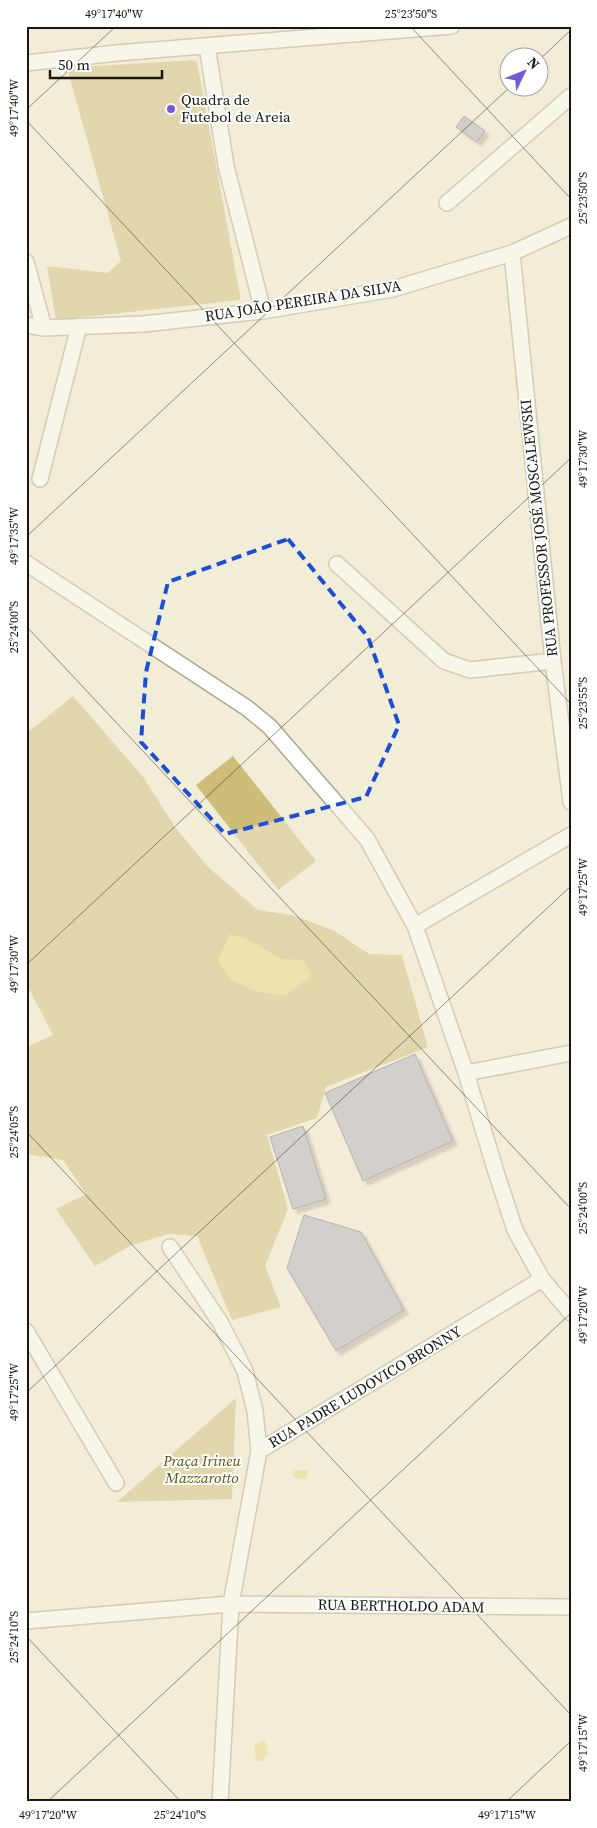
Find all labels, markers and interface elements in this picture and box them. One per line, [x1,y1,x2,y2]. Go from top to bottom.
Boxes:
text: 49°17'40"W [85,6,143,22]
text: 25°23'50"S [385,6,437,22]
scale bar [50,48,162,80]
north arrow [500,48,550,98]
text: N [523,53,544,74]
text: 50 m [58,54,90,75]
text: 49°17'40"W [6,79,22,137]
place label: Quadra de Futebol de Areia [181,89,291,127]
marker: Quadra de Futebol de Areia [165,103,177,115]
text: 25°23'50"S [575,172,591,224]
street label: RUA JOÃO PEREIRA DA SILVA [203,275,403,326]
street label: RUA PROFESSOR JOSÉ MOSCALEWSKI [515,398,562,658]
text: 49°17'30"W [575,430,591,488]
text: 49°17'35"W [6,507,22,565]
text: 25°24'00"S [6,601,22,653]
text: 25°23'55"S [575,677,591,729]
text: 49°17'25"W [575,858,591,916]
text: 49°17'30"W [6,935,22,993]
text: 25°24'05"S [6,1106,22,1158]
text: 25°24'00"S [575,1182,591,1234]
text: 49°17'20"W [575,1286,591,1344]
street label: RUA PADRE LUDOVICO BRONNY [264,1320,466,1453]
text: 49°17'25"W [6,1363,22,1421]
park label: Praça Irineu Mazzarotto [162,1450,241,1488]
street label: RUA BERTHOLDO ADAM [317,1594,485,1617]
text: 25°24'10"S [6,1611,22,1663]
text: 49°17'15"W [575,1714,591,1772]
text: 49°17'20"W [19,1807,77,1823]
text: 25°24'10"S [154,1807,206,1823]
text: 49°17'15"W [478,1807,536,1823]

